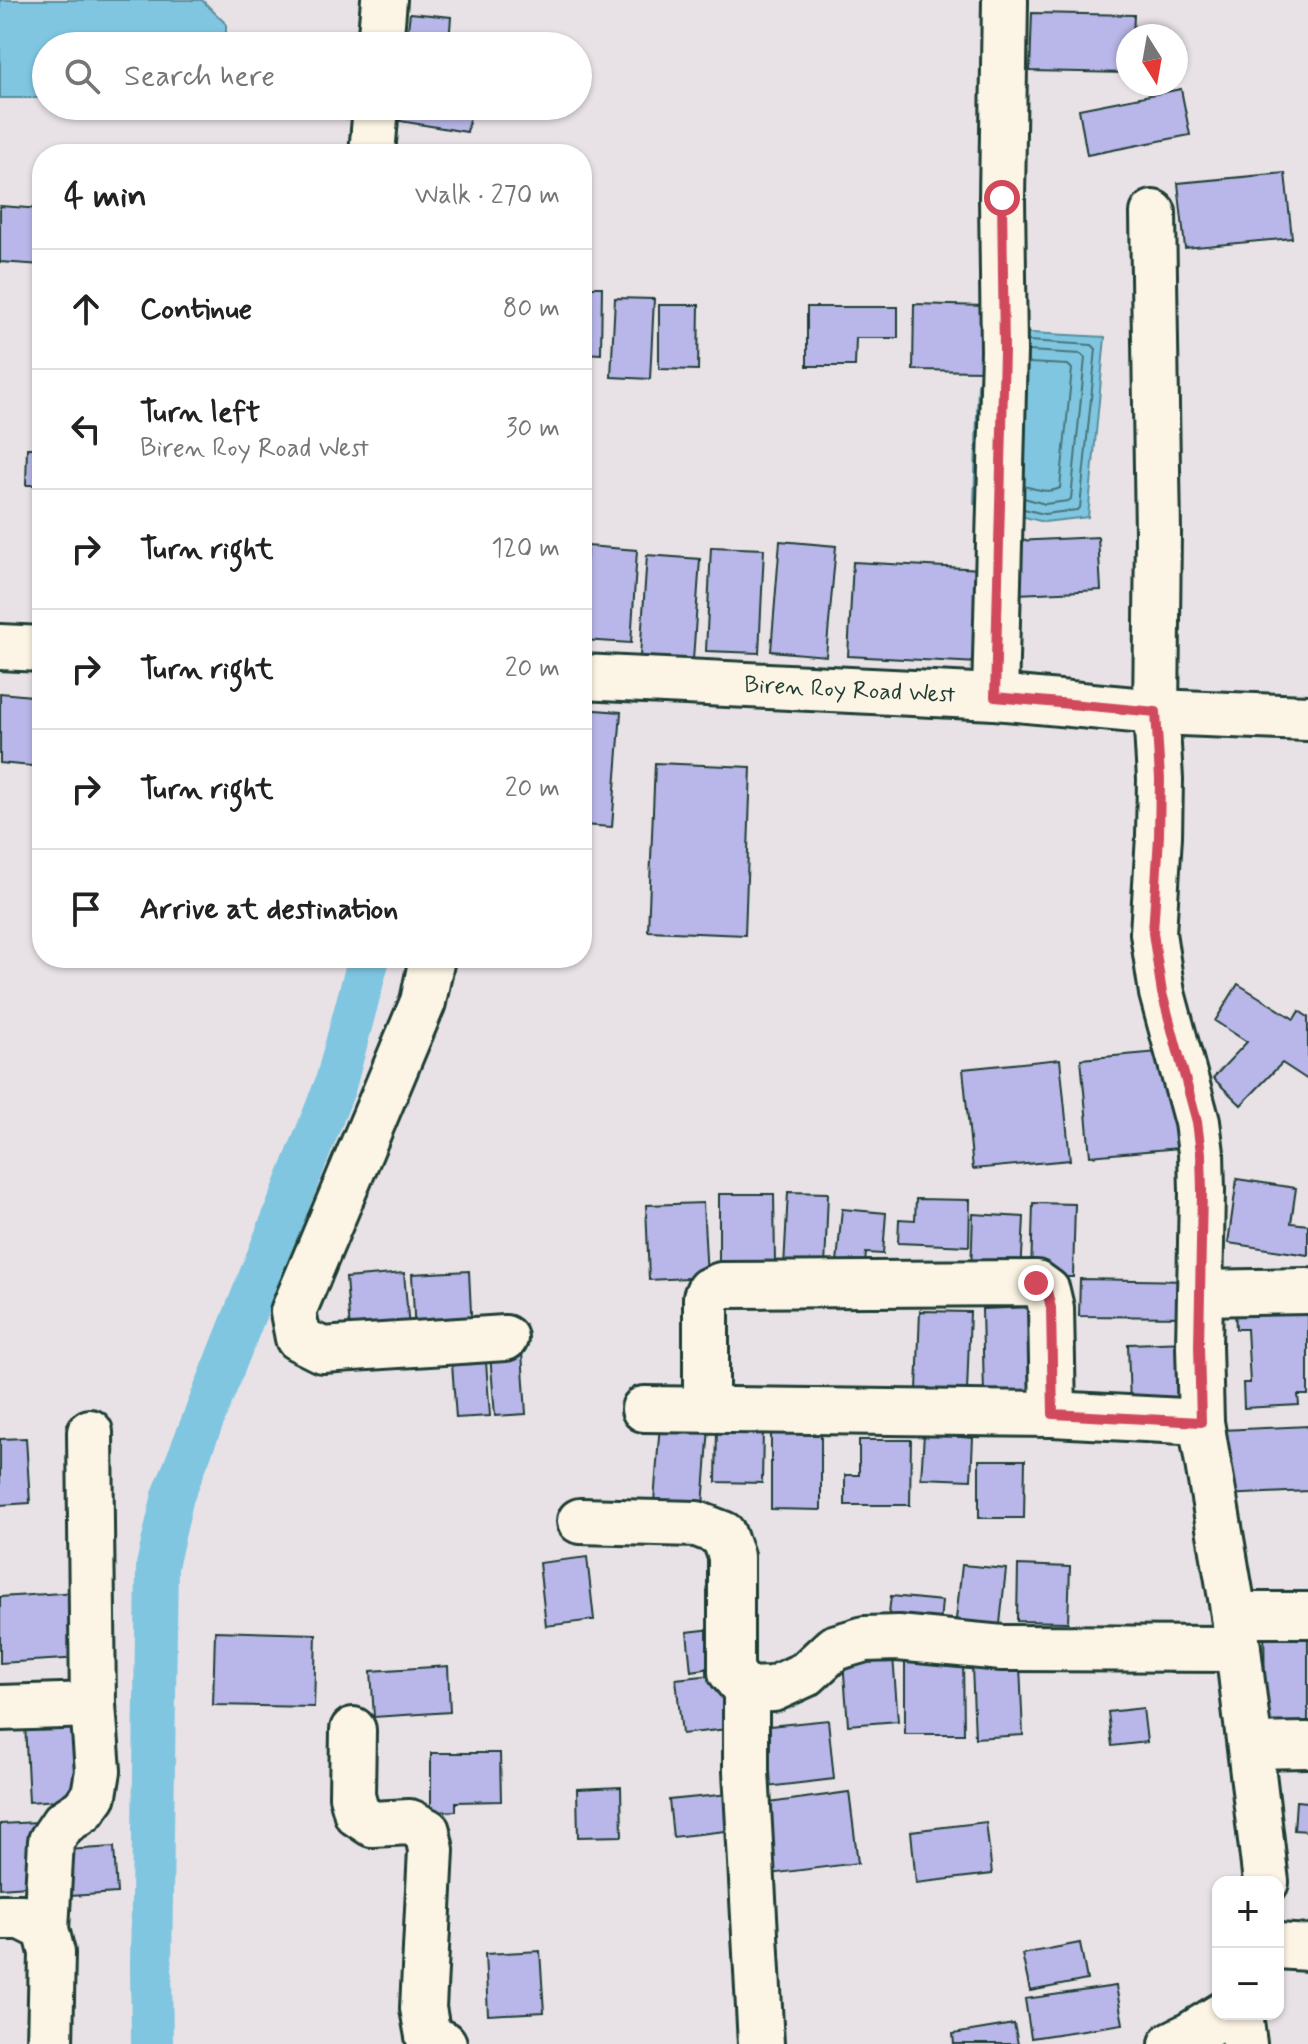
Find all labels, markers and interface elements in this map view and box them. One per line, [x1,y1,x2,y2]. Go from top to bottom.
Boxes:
north arrow [1116,24,1188,96]
search box [32,32,592,120]
icon: search [60,54,104,98]
text: Search here [124,57,275,96]
text: 4 min [64,174,147,219]
text: Walk · 270 m [415,179,560,213]
route start [984,180,1020,216]
icon: ahead [64,287,108,331]
text: Continue [140,290,252,329]
text: 80 m [503,292,560,326]
text: Turn left [140,393,260,432]
icon: left [64,407,108,451]
text: 30 m [506,412,560,446]
text: Biren Roy Road West [140,432,369,466]
icon: right [64,527,108,571]
text: Turn right [140,530,273,569]
text: 120 m [491,532,560,566]
icon: right [64,647,108,691]
text: Turn right [140,650,273,689]
text: 20 m [505,652,560,686]
street label: Biren Roy Road West [743,669,957,711]
icon: right [64,767,108,811]
text: Turn right [140,770,273,809]
text: 20 m [505,772,560,806]
icon: arrive [64,887,108,931]
text: Arrive at destination [140,890,398,929]
route end [1018,1265,1054,1301]
map controls [1212,1876,1284,2020]
button: + [1212,1876,1284,1948]
button: − [1212,1948,1284,2020]

